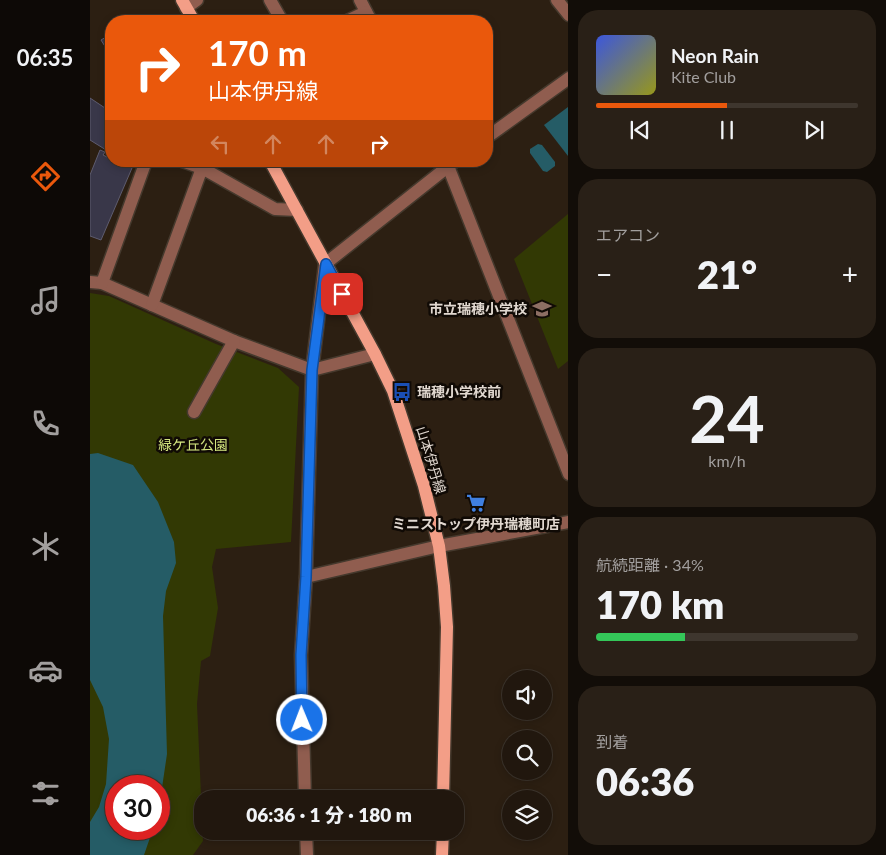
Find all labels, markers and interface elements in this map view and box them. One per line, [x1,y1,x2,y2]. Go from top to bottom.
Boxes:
text: 170 m [208,31,307,73]
icon: right [125,35,190,100]
text: 06:35 [17,44,73,71]
text: Neon Rain [671,44,759,67]
text: Kite Club [671,67,736,86]
text: 山本伊丹線 [208,77,318,104]
icon: previous [626,116,654,144]
icon: pause [713,116,741,144]
icon: next [800,116,828,144]
icon: left [206,130,234,158]
icon: ahead [259,130,287,158]
icon: ahead [312,130,340,158]
icon: right [365,130,393,158]
icon: directions [28,159,63,194]
text: エアコン [596,225,660,244]
text: 21° [697,251,757,297]
text: − [596,257,612,291]
text: + [842,257,858,291]
pin [321,273,363,315]
icon: arrive [328,280,356,308]
icon: music [28,283,63,318]
school or university icon: 市立瑞穂小学校 [531,298,553,320]
place label: 市立瑞穂小学校 [429,300,527,317]
text: 24 [689,379,765,457]
bus stop icon: 瑞穂小学校前 [391,381,413,403]
place label: 瑞穂小学校前 [417,383,501,400]
icon: phone [28,406,63,441]
street label: 山本伊丹線 [413,424,450,496]
park label: 緑ケ丘公園 [158,436,228,453]
text: km/h [708,451,746,470]
supermarket icon: ミニストップ伊丹瑞穂町店 [465,492,487,514]
place label: ミニストップ伊丹瑞穂町店 [392,515,560,532]
icon: climate [28,529,63,564]
text: 航続距離 · 34% [596,555,704,574]
text: 170 km [596,581,724,627]
icon: car [28,653,63,688]
map controls [502,670,552,840]
button: sound [502,670,552,720]
position arrow [275,693,327,745]
button: search [502,730,552,780]
text: 到着 [596,732,628,751]
text: 06:36 [596,758,694,804]
speed limit sign: 30 [105,775,170,840]
icon: filters [28,776,63,811]
button: layers [502,790,552,840]
text: 06:36 · 1 分 · 180 m [246,803,412,826]

